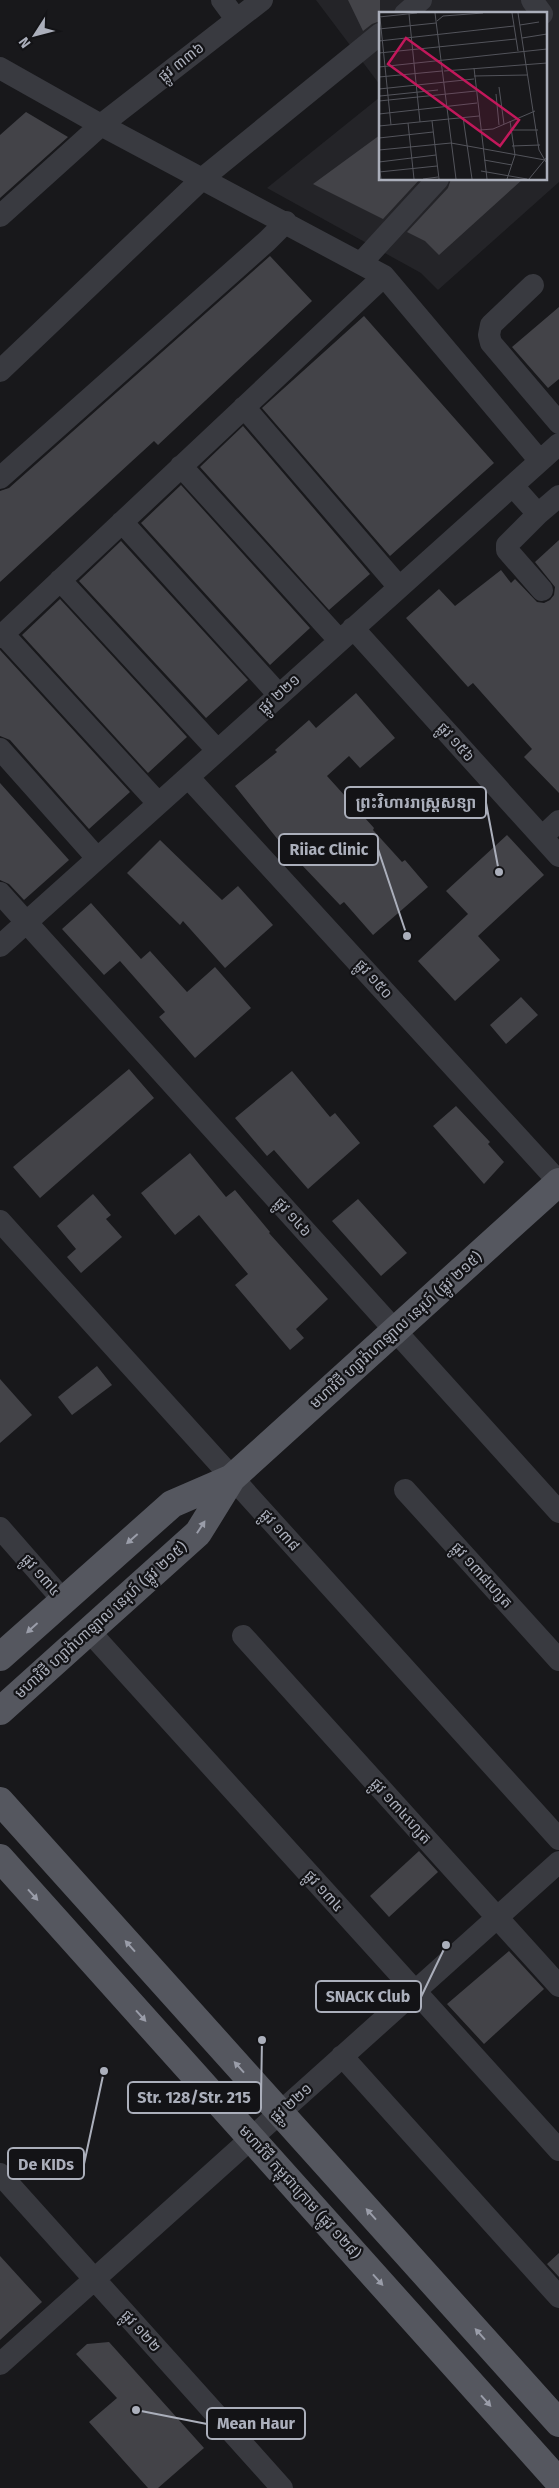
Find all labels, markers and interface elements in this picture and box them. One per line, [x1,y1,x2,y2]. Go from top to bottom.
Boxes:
north arrow [10,10,60,60]
inset map [379,12,546,180]
text: N [15,34,34,51]
street label: ផ្លូវ ៣៣៦ [154,38,210,89]
street label: ផ្លូវ ២២១ [254,670,307,721]
street label: ផ្លូវ ១៥៦ [430,719,478,768]
callout: ព្រះវិហាររាស្ត្រសន្យា [345,787,486,818]
text: ព្រះវិហាររាស្ត្រសន្យា [356,792,476,812]
callout: Riiac Clinic [279,834,378,865]
text: Riiac Clinic [290,840,369,859]
street label: ផ្លូវ ១៥០ [348,956,396,1005]
street label: ផ្លូវ ១៤៦ [267,1194,315,1243]
street label: មហាវិថី ហ្សាវ៉ាហាឡាល នេរុហ៍ (ផ្លូវ ២១៥) [306,1247,489,1416]
street label: ផ្លូវ ១៣៨ [253,1505,304,1558]
one-way arrow [197,1520,206,1534]
one-way arrow [127,1533,139,1545]
street label: មហាវិថី ហ្សាវ៉ាហាឡាល នេរុហ៍ (ផ្លូវ ២១៥) [11,1537,194,1706]
street label: ផ្លូវ ១៣៨ហ្សេត [444,1538,516,1615]
street label: ផ្លូវ ១៣៤ [14,1550,64,1603]
one-way arrow [26,1622,38,1634]
street label: ផ្លូវ ១៣៤ហ្សេត [363,1774,435,1851]
street label: ផ្លូវ ១៣៤ [297,1866,348,1919]
one-way arrow [27,1888,38,1901]
one-way arrow [125,1940,136,1952]
callout: SNACK Club [316,1981,421,2012]
text: SNACK Club [326,1987,410,2006]
one-way arrow [135,2009,147,2021]
one-way arrow [233,2061,245,2073]
street label: ផ្លូវ ២២១ [266,2079,319,2130]
callout: Str. 128/Str. 215 [128,2082,261,2113]
text: Str. 128/Str. 215 [137,2088,251,2107]
street label: មហាវិថី កម្ពុជាក្រោម (ផ្លូវ ១២៨) [232,2121,365,2266]
callout: De KIDs [8,2148,84,2179]
text: De KIDs [18,2155,74,2174]
one-way arrow [365,2208,377,2220]
one-way arrow [372,2273,384,2285]
street label: ផ្លូវ ១២២ [114,2306,165,2359]
one-way arrow [474,2328,485,2341]
one-way arrow [481,2394,492,2407]
callout: Mean Haur [207,2408,305,2439]
text: Mean Haur [217,2414,296,2433]

